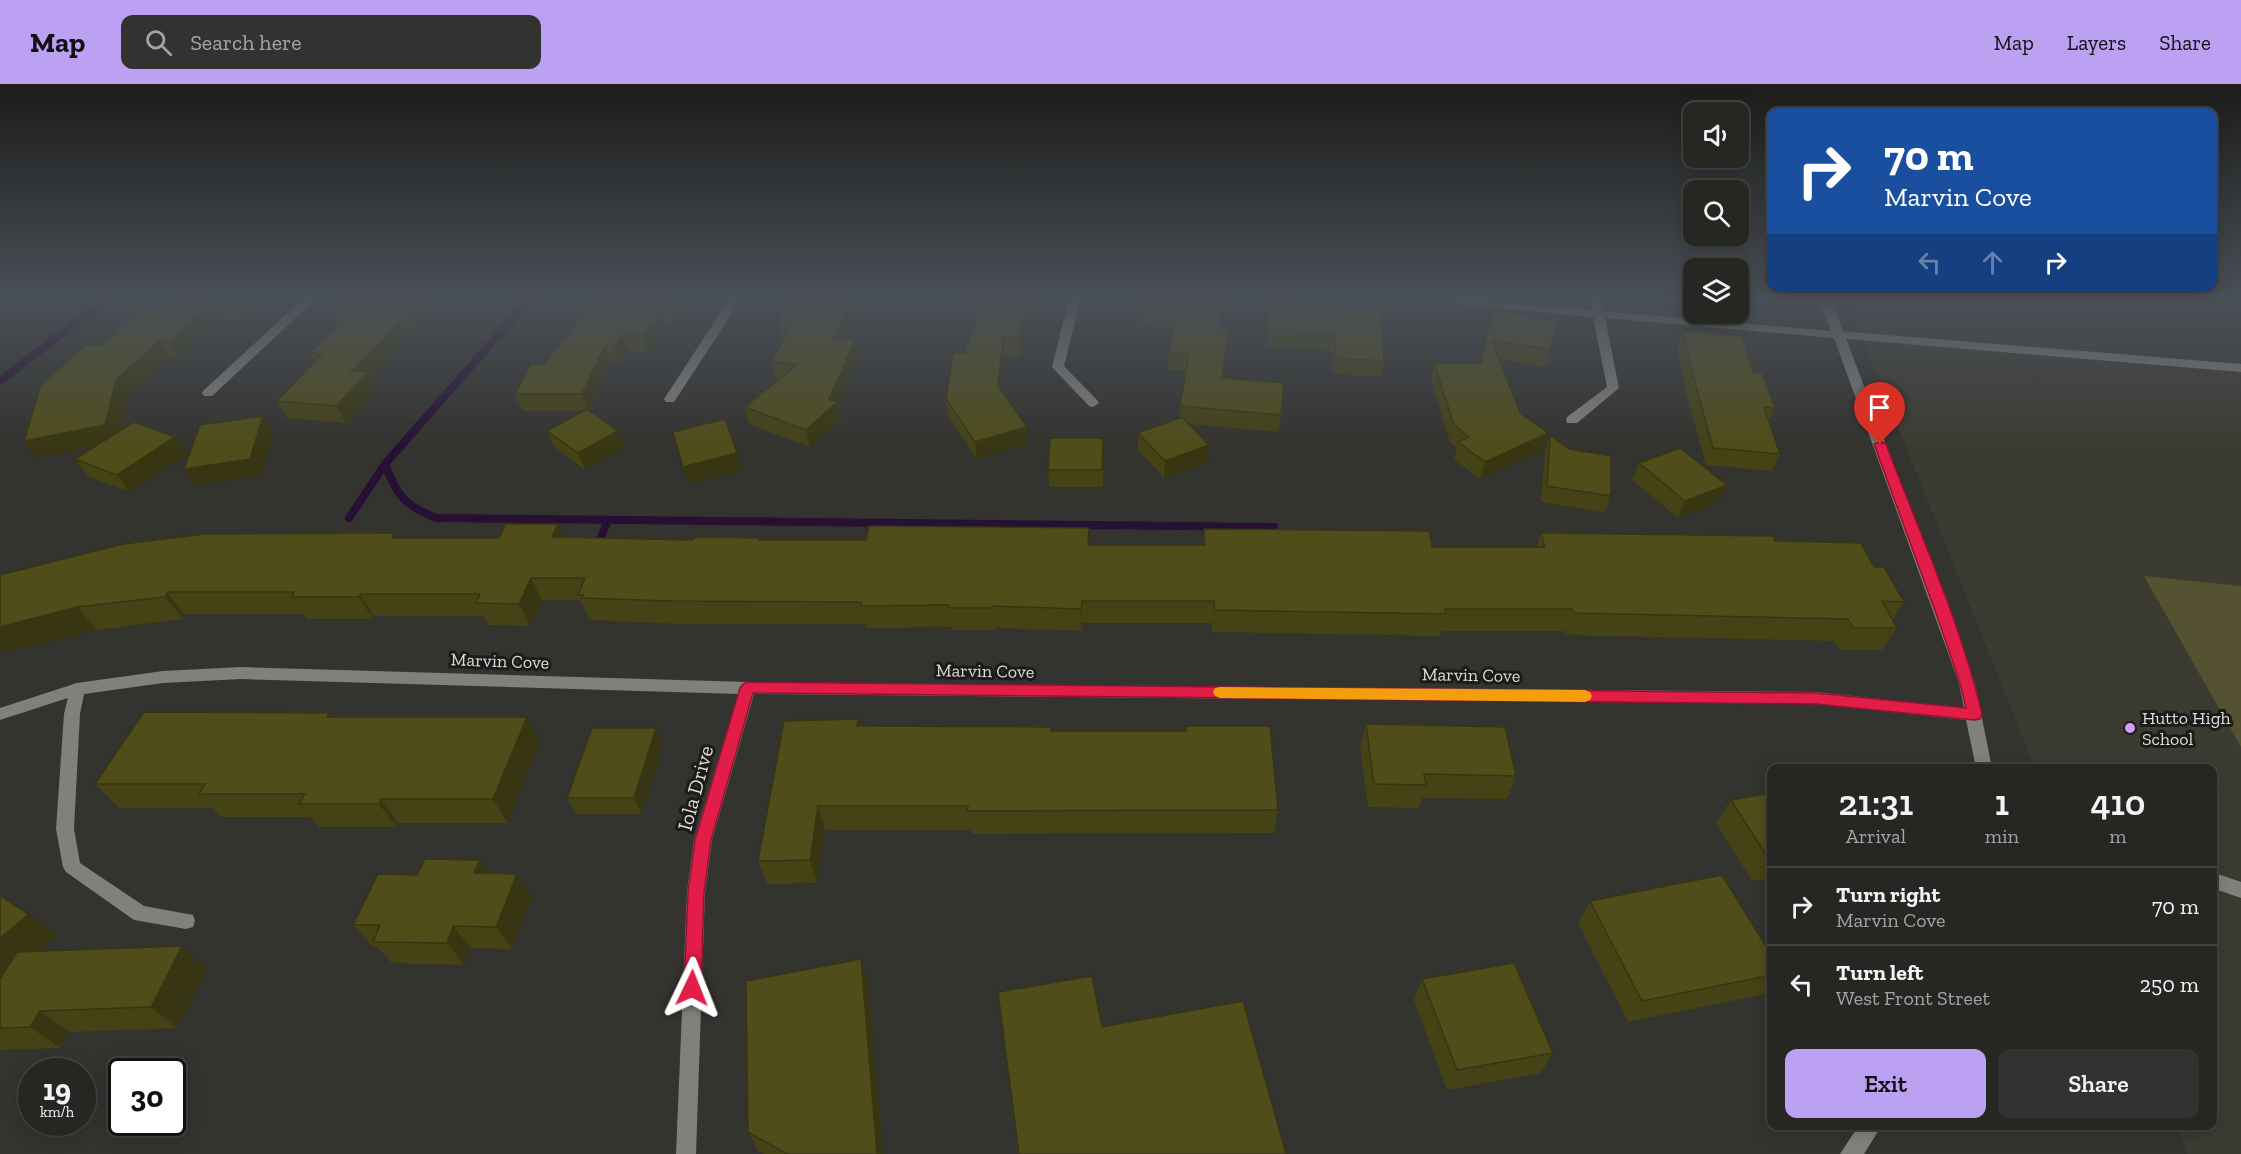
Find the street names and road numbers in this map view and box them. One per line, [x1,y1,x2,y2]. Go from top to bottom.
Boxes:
street label: Marvin Cove [450,648,550,674]
street label: Marvin Cove [936,659,1034,683]
street label: Marvin Cove [1422,663,1520,687]
street label: Iola Drive [672,743,718,833]

